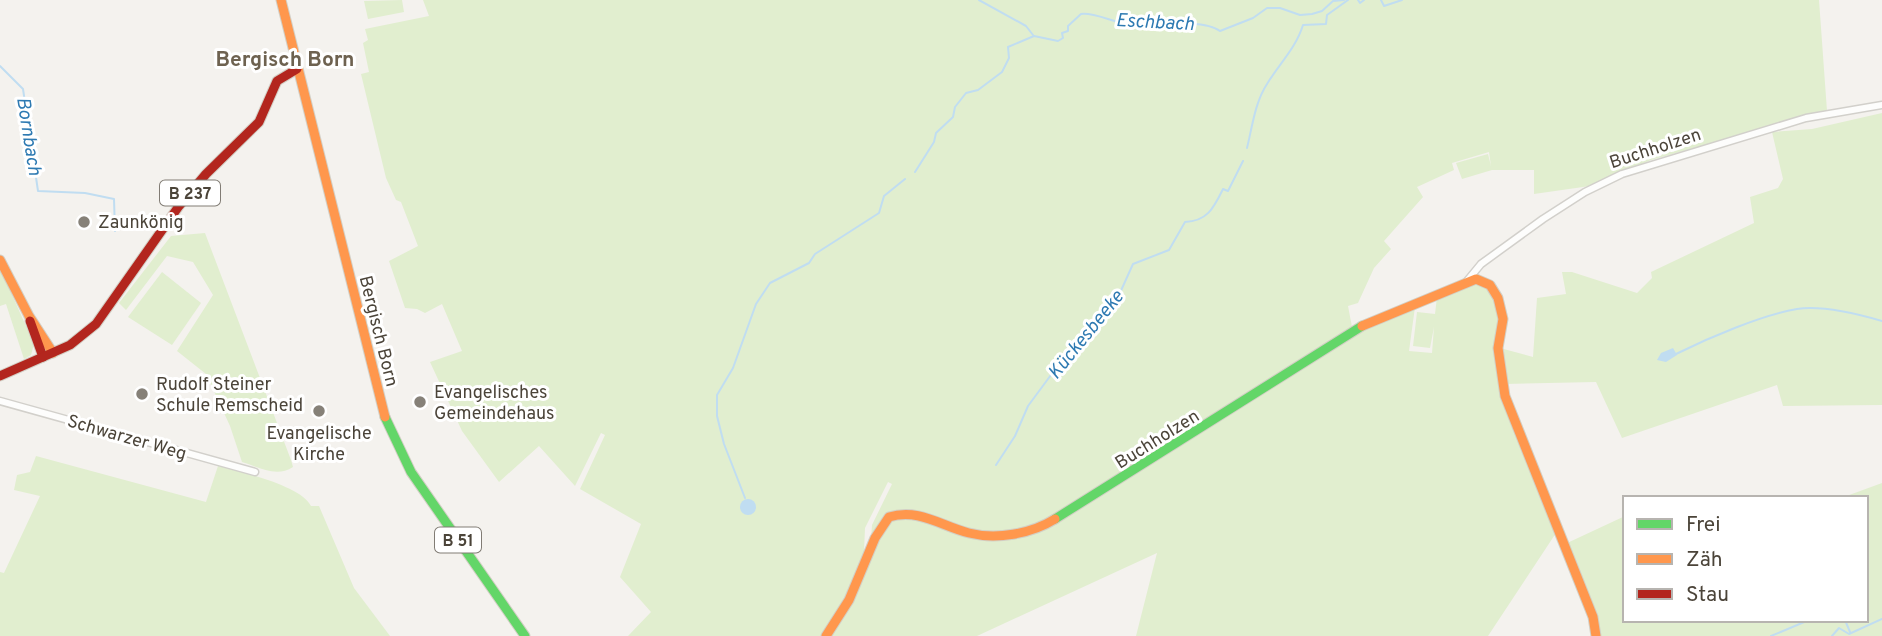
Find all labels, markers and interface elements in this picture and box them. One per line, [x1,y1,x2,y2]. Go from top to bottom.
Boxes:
water label: Eschbach [1115,9,1195,37]
district label: Bergisch Born [215,47,355,74]
water label: Bornbach [10,95,46,178]
street label: Buchholzen [1607,124,1704,175]
road number: B 237 [160,181,220,206]
place label: Zaunkönig [98,212,184,235]
marker: Zaunkönig [76,214,92,230]
street label: Bergisch Born [353,273,402,389]
water label: Kückesbeeke [1043,286,1130,385]
place label: Rudolf Steiner Schule Remscheid [156,374,303,418]
place label: Evangelisches Gemeindehaus [434,382,555,426]
marker: Rudolf Steiner Schule Remscheid [134,386,150,402]
marker: Evangelisches Gemeindehaus [412,394,428,410]
marker: Evangelische Kirche [311,403,327,419]
street label: Buchholzen [1111,405,1204,475]
street label: Schwarzer Weg [64,410,189,466]
place label: Evangelische Kirche [266,423,372,467]
legend [1623,496,1868,622]
text: Frei [1686,512,1721,539]
road number: B 51 [435,527,481,552]
text: Zäh [1686,547,1723,574]
text: Stau [1686,582,1729,609]

